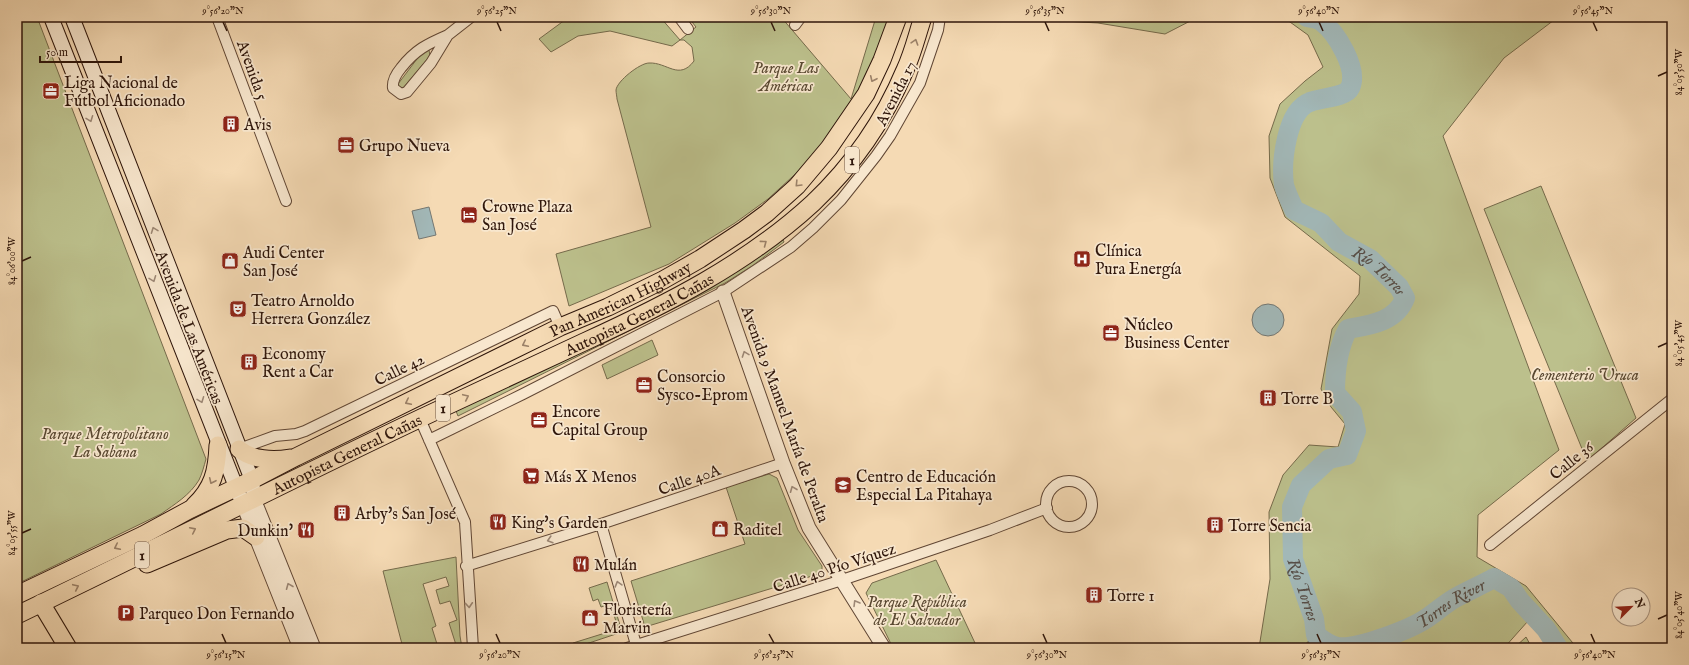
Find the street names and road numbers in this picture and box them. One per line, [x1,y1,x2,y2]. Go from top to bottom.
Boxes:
street label: Avenida 5 [231,37,271,104]
street label: Avenida 17 [872,58,922,131]
road number: 1 [845,147,859,173]
street label: Avenida de Las Américas [149,247,227,408]
street label: Pan American Highway [547,258,696,343]
street label: Autopista General Cañas [561,270,718,362]
street label: Avenida 9 Manuel María de Peralta [735,303,833,526]
street label: Calle 42 [372,350,428,391]
road number: 1 [436,395,450,421]
street label: Autopista General Cañas [269,411,426,501]
street label: Calle 36 [1546,438,1598,485]
street label: Calle 40A [656,461,724,501]
street label: Calle 40 Pío Víquez [771,540,899,598]
road number: 1 [135,542,149,568]

